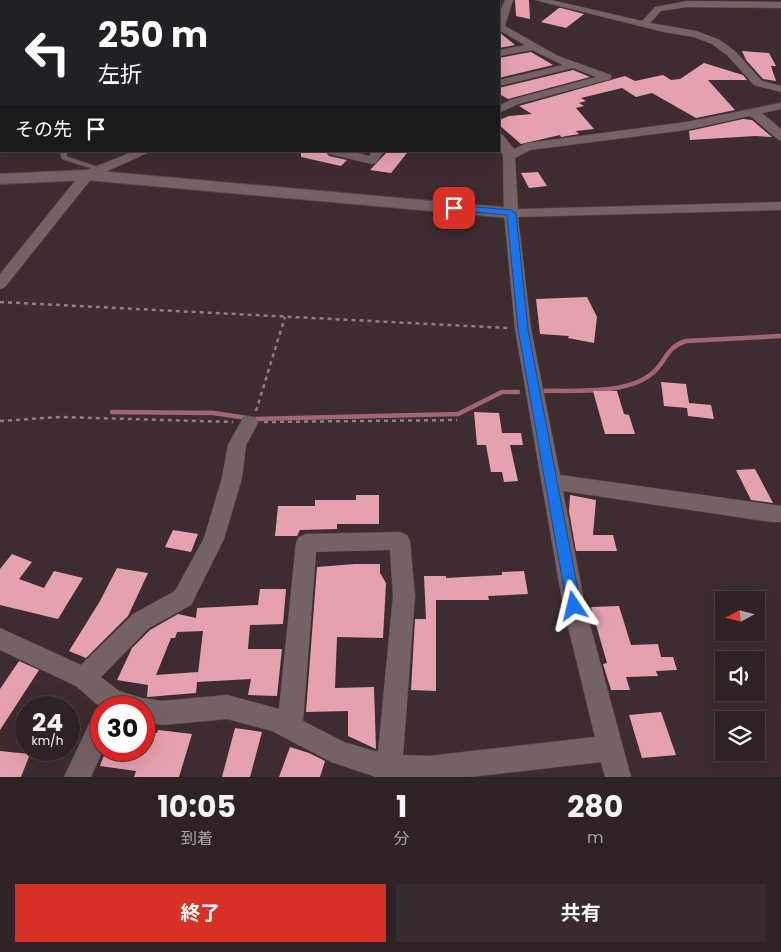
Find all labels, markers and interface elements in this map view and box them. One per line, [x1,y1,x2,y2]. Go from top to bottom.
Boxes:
text: 250 m [98,10,208,59]
icon: left [15,20,80,85]
text: 左折 [98,59,142,90]
icon: arrive [82,115,110,143]
text: その先 [15,116,72,143]
pin [433,187,475,229]
icon: arrive [440,194,468,222]
position arrow [547,579,599,631]
north arrow [715,591,765,641]
map controls [715,591,765,761]
button: sound [715,651,765,701]
speed limit sign: 30 [90,696,155,761]
text: 24 [32,705,63,740]
button: layers [715,711,765,761]
text: km/h [32,732,63,749]
text: 10:05 [158,785,236,828]
text: 1 [396,785,407,828]
text: 280 [567,785,623,828]
text: m [587,826,604,849]
text: 到着 [181,827,213,850]
text: 分 [394,827,410,850]
button: 終了 [15,884,386,942]
button: 共有 [396,884,766,942]

